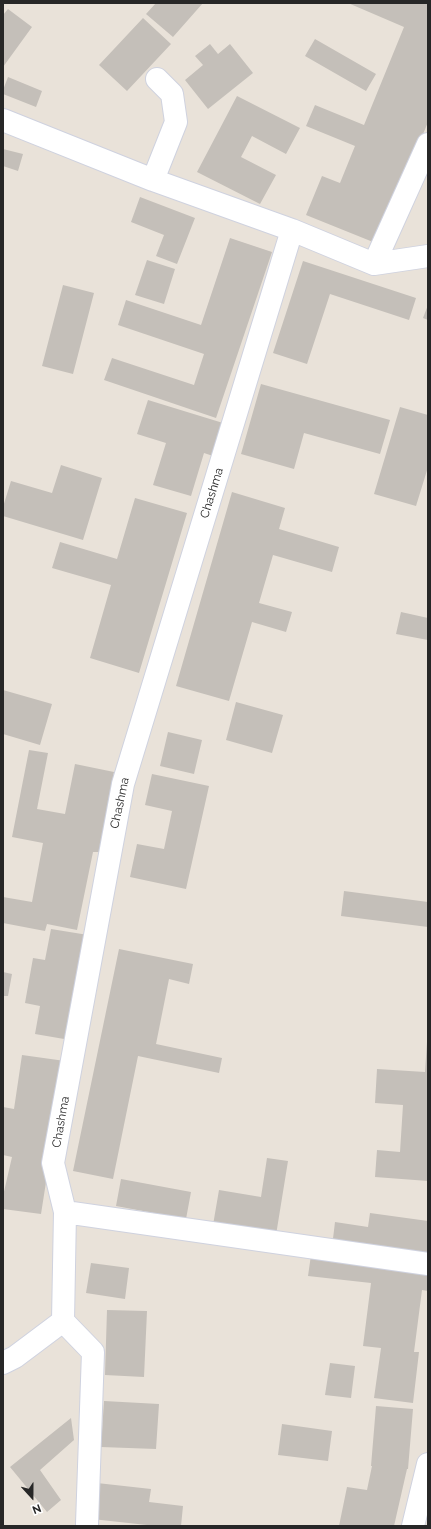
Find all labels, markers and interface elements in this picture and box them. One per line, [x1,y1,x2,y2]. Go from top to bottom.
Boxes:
street label: Chashma [197,466,227,520]
street label: Chashma [108,776,132,830]
street label: Chashma [49,1095,73,1149]
north arrow [12,1477,52,1517]
text: N [30,1501,43,1516]

